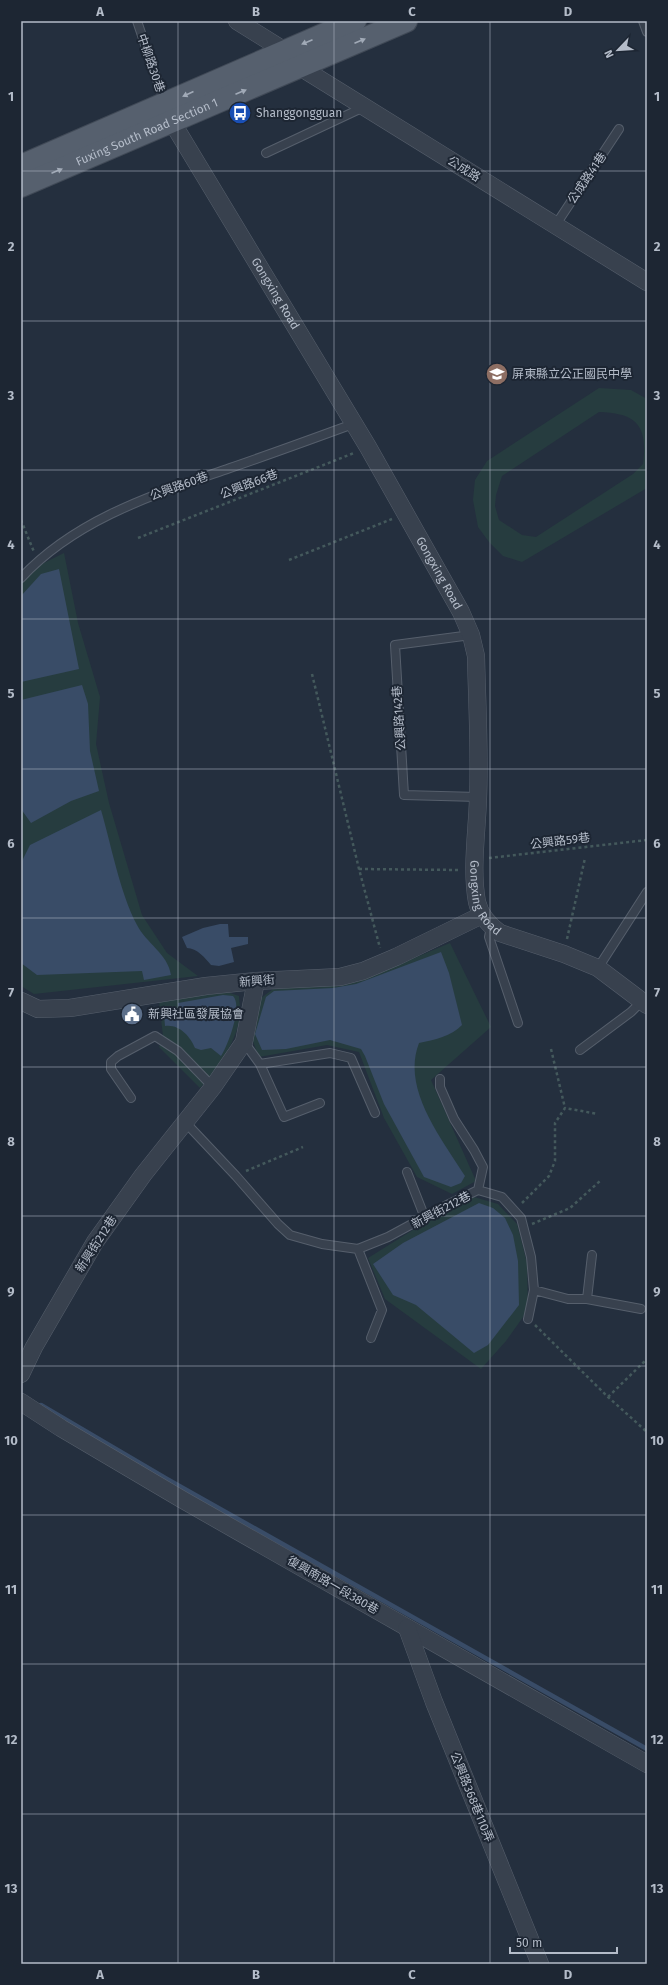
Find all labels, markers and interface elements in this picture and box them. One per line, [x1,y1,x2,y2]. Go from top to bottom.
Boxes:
text: A [95,4,104,19]
text: B [252,4,260,19]
text: C [408,4,416,19]
text: D [564,4,573,19]
north arrow [598,30,638,70]
street label: 中柳路30巷 [135,32,167,94]
one-way arrow [354,37,366,44]
one-way arrow [301,39,312,45]
text: N [602,48,617,60]
text: 1 [8,89,14,104]
one-way arrow [235,89,246,95]
text: 1 [654,89,660,104]
one-way arrow [181,92,193,98]
street label: Fuxing South Road Section 1 [74,95,220,169]
bus stop icon: Shanggongguan [227,100,253,126]
place label: Shanggongguan [256,106,342,120]
street label: 公成路41巷 [565,150,609,206]
street label: 公成路 [445,154,483,184]
one-way arrow [51,168,62,174]
text: 2 [8,239,15,254]
text: 2 [654,239,661,254]
street label: Gongxing Road [248,255,302,332]
school or university icon: 屏東縣立公正國民中學 [484,361,510,387]
place label: 屏東縣立公正國民中學 [512,367,632,381]
text: 3 [7,388,15,403]
text: 3 [653,388,661,403]
street label: 公興路66巷 [218,467,280,501]
street label: 公興路60巷 [148,469,210,503]
street label: Gongxing Road [413,534,465,612]
text: 4 [7,537,15,552]
text: 4 [653,537,661,552]
street label: 公興路142巷 [390,685,408,751]
text: 5 [8,686,15,701]
text: 5 [654,686,661,701]
street label: 公興路59巷 [529,830,591,852]
text: 6 [7,836,15,851]
text: 6 [653,836,661,851]
street label: Gongxing Road [467,860,504,938]
street label: 新興街 [238,972,276,990]
text: 7 [8,985,14,1000]
text: 7 [654,985,660,1000]
public building icon: 新興社區發展協會 [119,1001,145,1027]
place label: 新興社區發展協會 [148,1007,244,1021]
text: 8 [7,1134,15,1149]
text: 8 [653,1134,661,1149]
street label: 新興街212巷 [409,1189,473,1231]
street label: 新興街212巷 [72,1213,120,1275]
text: 9 [7,1284,15,1299]
text: 9 [653,1284,661,1299]
text: 10 [4,1433,18,1448]
text: 10 [650,1433,664,1448]
street label: 復興南路一段380巷 [285,1553,381,1617]
text: 11 [5,1582,17,1597]
text: 11 [651,1582,663,1597]
text: 12 [5,1732,18,1747]
text: 12 [651,1732,664,1747]
street label: 公興路368巷110弄 [448,1750,496,1844]
text: 13 [5,1881,18,1896]
text: 13 [651,1881,664,1896]
scale bar [510,1929,617,1955]
text: 50 m [516,1936,542,1950]
text: A [95,1967,104,1982]
text: B [252,1967,260,1982]
text: C [408,1967,416,1982]
text: D [564,1967,573,1982]

